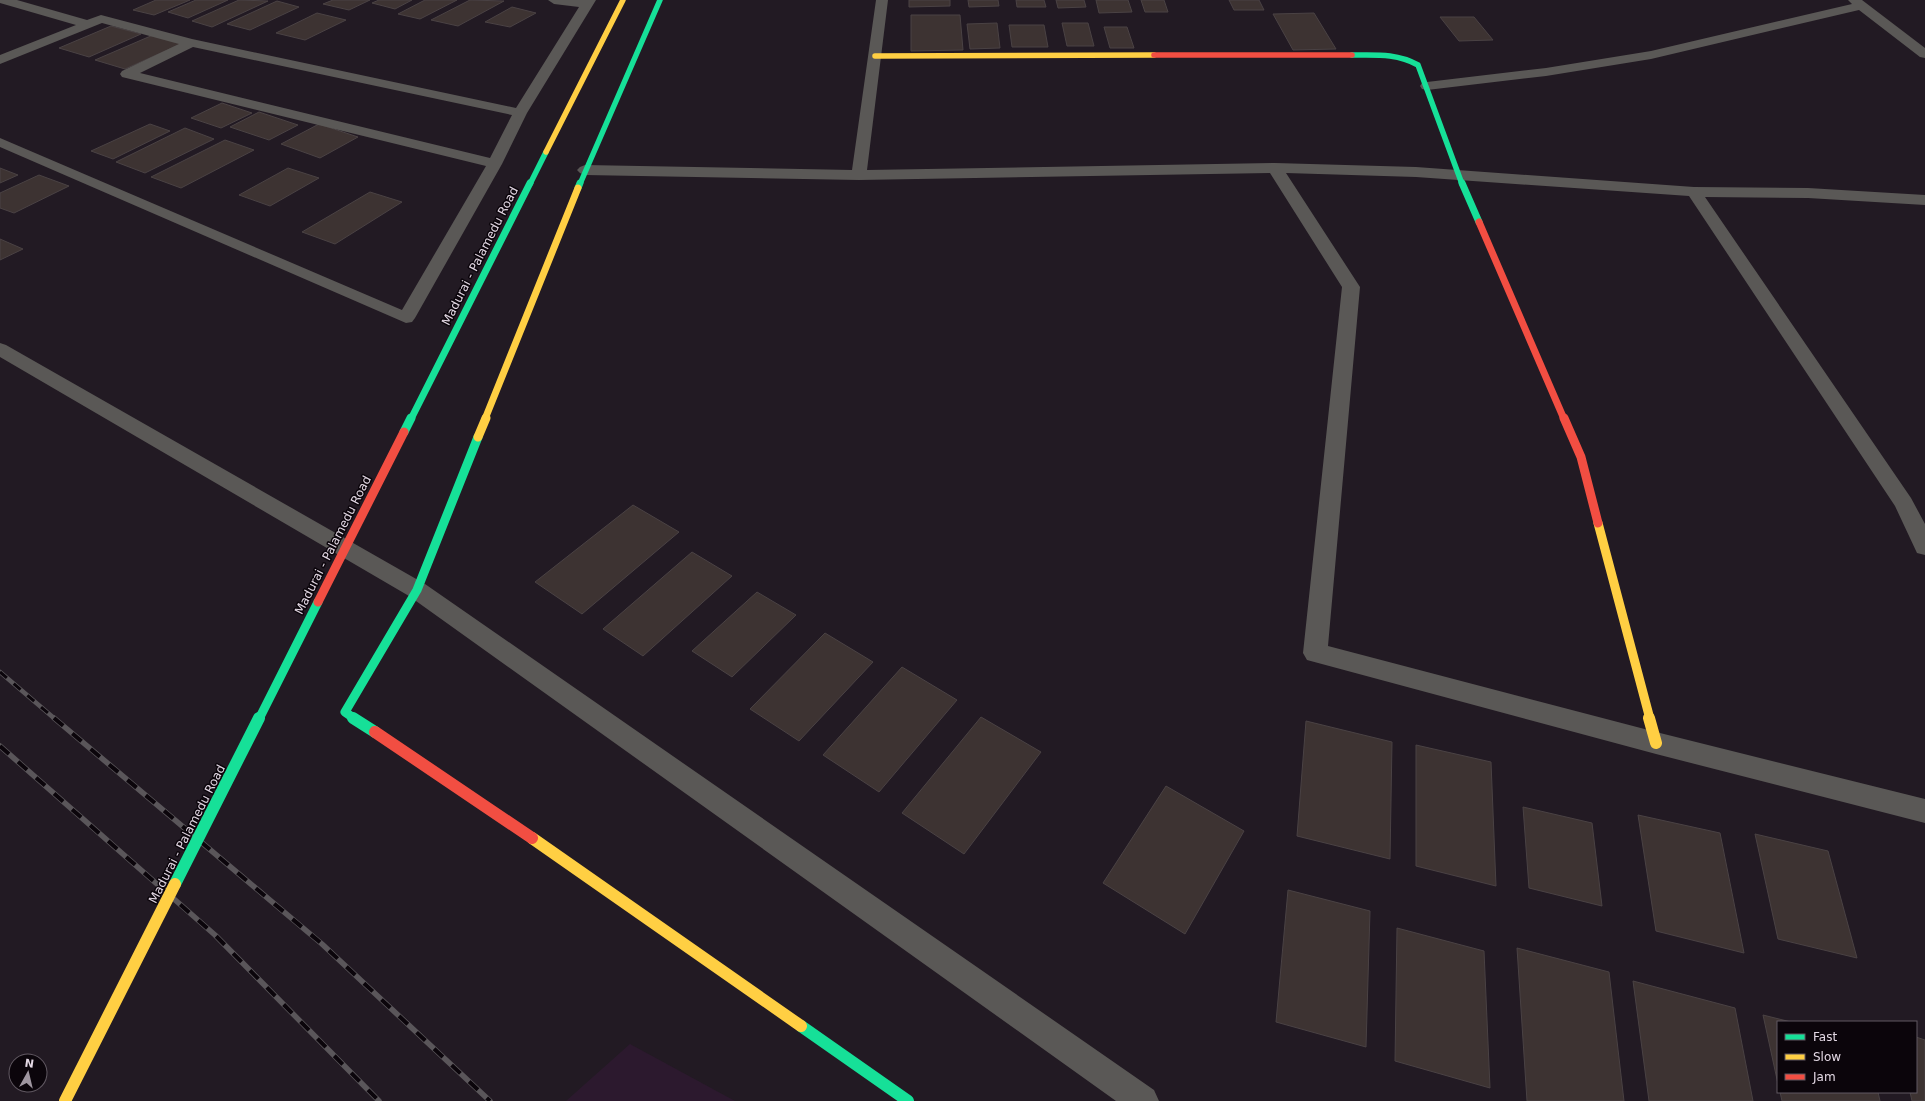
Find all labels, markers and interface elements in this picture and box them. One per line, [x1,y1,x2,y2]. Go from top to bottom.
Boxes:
street label: Madurai - Palamedu Road [439,184,521,328]
street label: Madurai - Palamedu Road [292,473,374,617]
street label: Madurai - Palamedu Road [146,762,228,906]
legend [1777,1021,1917,1093]
text: Fast [1813,1030,1837,1044]
text: Slow [1813,1050,1841,1064]
north arrow [8,1053,48,1093]
text: N [24,1057,35,1071]
text: Jam [1812,1070,1836,1084]

